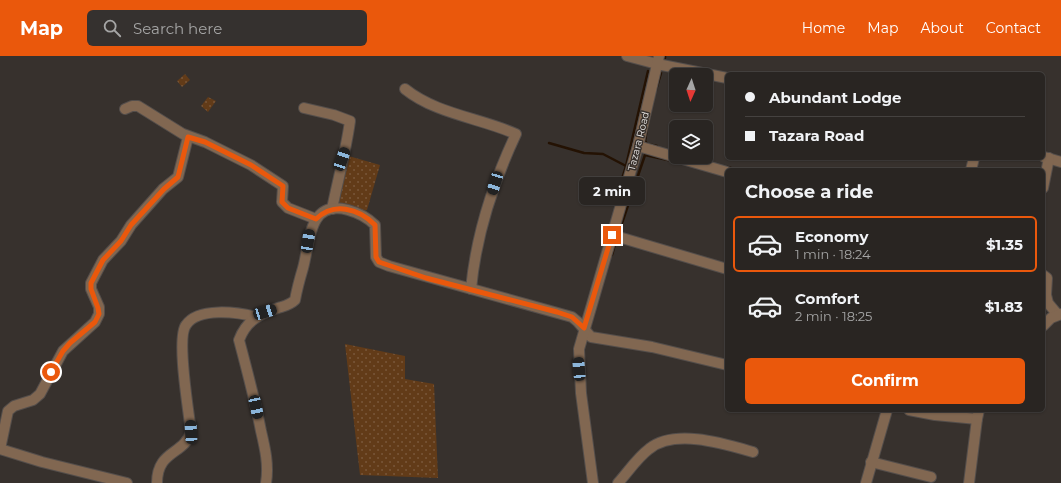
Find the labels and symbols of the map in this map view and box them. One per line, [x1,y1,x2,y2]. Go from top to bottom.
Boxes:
north arrow [669,68,713,112]
street label: Tazara Road [625,110,652,172]
car [332,146,352,172]
car [486,170,504,196]
callout: 2 min [579,177,645,205]
route end [603,226,621,244]
car [300,228,316,254]
car [252,303,278,321]
car [572,357,586,381]
route start [42,363,60,381]
car [248,394,264,420]
car [184,420,198,444]

